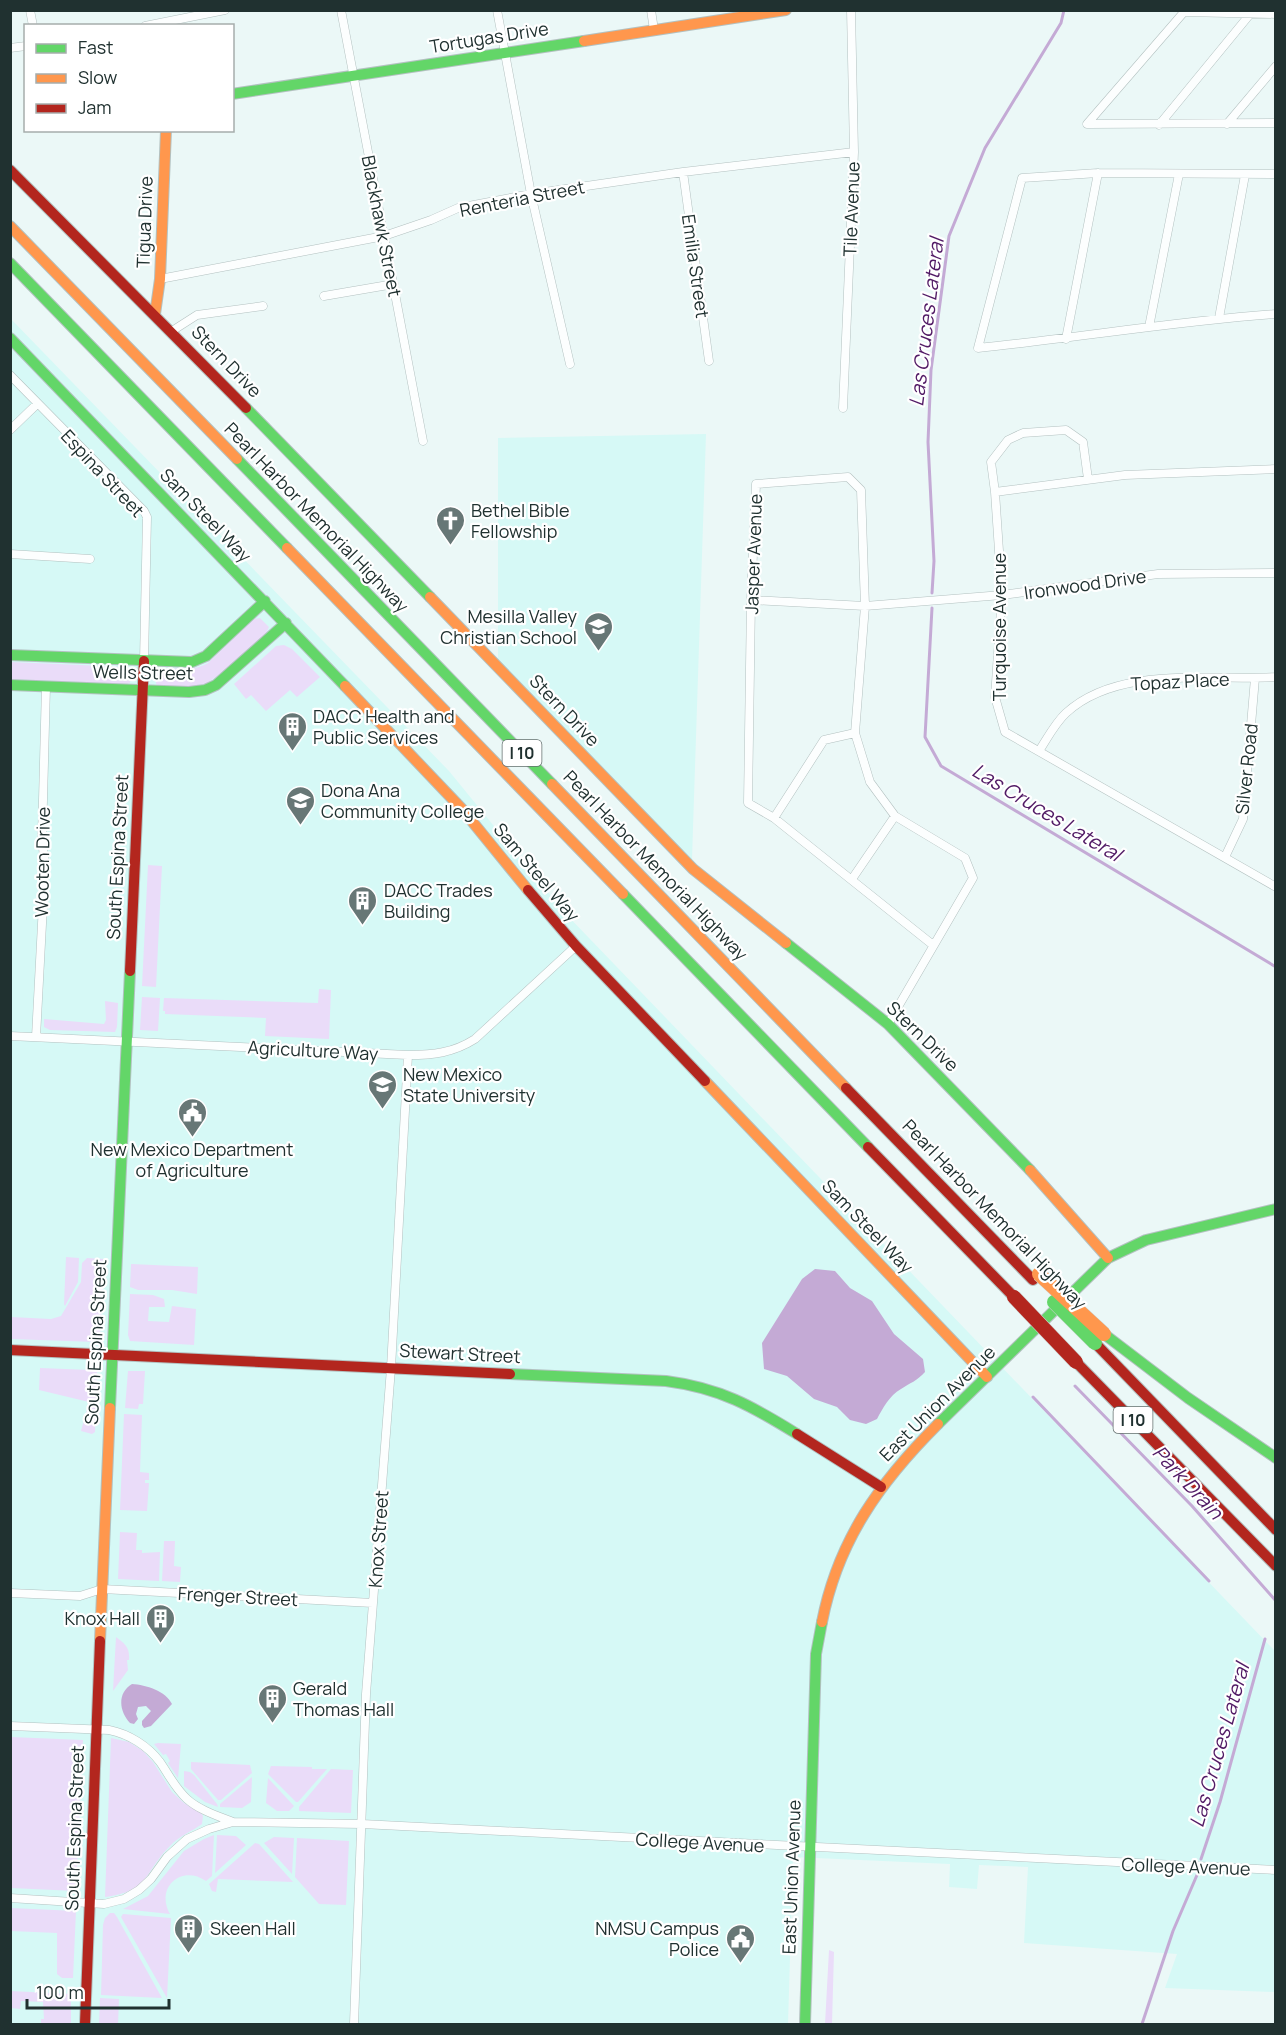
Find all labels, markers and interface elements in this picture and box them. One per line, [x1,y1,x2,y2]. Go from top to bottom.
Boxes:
street label: Tortugas Drive [428,16,550,58]
legend [24,24,234,132]
text: Fast [78,35,113,59]
text: Slow [78,65,118,89]
text: Jam [78,95,112,119]
street label: Blackhawk Street [357,153,407,299]
street label: Tile Avenue [837,161,865,257]
street label: Renteria Street [457,174,587,222]
street label: Tigua Drive [130,176,158,268]
street label: Emilia Street [677,213,715,319]
water label: Las Cruces Lateral [902,234,950,408]
street label: Stern Drive [187,320,267,402]
street label: Pearl Harbor Memorial Highway [220,417,415,618]
street label: Espina Street [56,424,150,522]
street label: Sam Steel Way [155,463,257,567]
street label: Jasper Avenue [739,493,767,615]
place label: Bethel Bible Fellowship [471,498,569,543]
church icon: Bethel Bible Fellowship [434,504,466,546]
street label: Turquoise Avenue [987,553,1011,701]
street label: Ironwood Drive [1022,564,1148,604]
place label: Mesilla Valley Christian School [440,604,577,649]
school or university icon: Mesilla Valley Christian School [582,610,614,652]
street label: Wells Street [92,659,194,685]
street label: Topaz Place [1130,666,1230,696]
street label: Stern Drive [525,669,605,751]
place label: DACC Health and Public Services [313,704,455,749]
building icon: DACC Health and Public Services [276,710,308,752]
street label: Silver Road [1229,722,1263,816]
road number: I 10 [502,740,542,766]
water label: Las Cruces Lateral [967,757,1129,868]
street label: Pearl Harbor Memorial Highway [559,765,754,966]
street label: South Espina Street [101,774,133,940]
place label: Dona Ana Community College [321,778,484,823]
school or university icon: Dona Ana Community College [284,784,316,826]
street label: Wooten Drive [29,807,55,917]
street label: Sam Steel Way [489,818,586,927]
place label: DACC Trades Building [384,878,493,923]
building icon: DACC Trades Building [347,884,379,926]
street label: Stern Drive [882,996,964,1076]
street label: Agriculture Way [247,1035,379,1065]
place label: New Mexico State University [403,1062,536,1107]
school or university icon: New Mexico State University [366,1068,398,1110]
public building icon: New Mexico Department of Agriculture [176,1096,208,1138]
street label: Pearl Harbor Memorial Highway [898,1114,1093,1315]
place label: New Mexico Department of Agriculture [91,1137,293,1182]
street label: Sam Steel Way [817,1174,919,1278]
street label: South Espina Street [79,1259,111,1425]
street label: Stewart Street [399,1338,521,1368]
street label: East Union Avenue [874,1340,1000,1466]
road number: I 10 [1114,1407,1152,1433]
water label: Park Drain [1147,1439,1230,1526]
street label: Knox Street [363,1489,393,1589]
street label: Frenger Street [177,1581,299,1611]
building icon: Knox Hall [145,1602,177,1644]
place label: Knox Hall [64,1606,140,1630]
water label: Las Cruces Lateral [1183,1658,1256,1830]
place label: Gerald Thomas Hall [293,1676,394,1721]
building icon: Gerald Thomas Hall [256,1682,288,1724]
street label: South Espina Street [59,1745,89,1911]
street label: East Union Avenue [776,1799,806,1955]
street label: College Avenue [635,1827,765,1857]
street label: College Avenue [1121,1852,1251,1880]
building icon: Skeen Hall [173,1912,205,1954]
place label: Skeen Hall [210,1916,296,1940]
place label: NMSU Campus Police [595,1916,719,1961]
public building icon: NMSU Campus Police [724,1922,756,1964]
scale bar [27,1972,170,2010]
text: 100 m [36,1980,84,2004]

